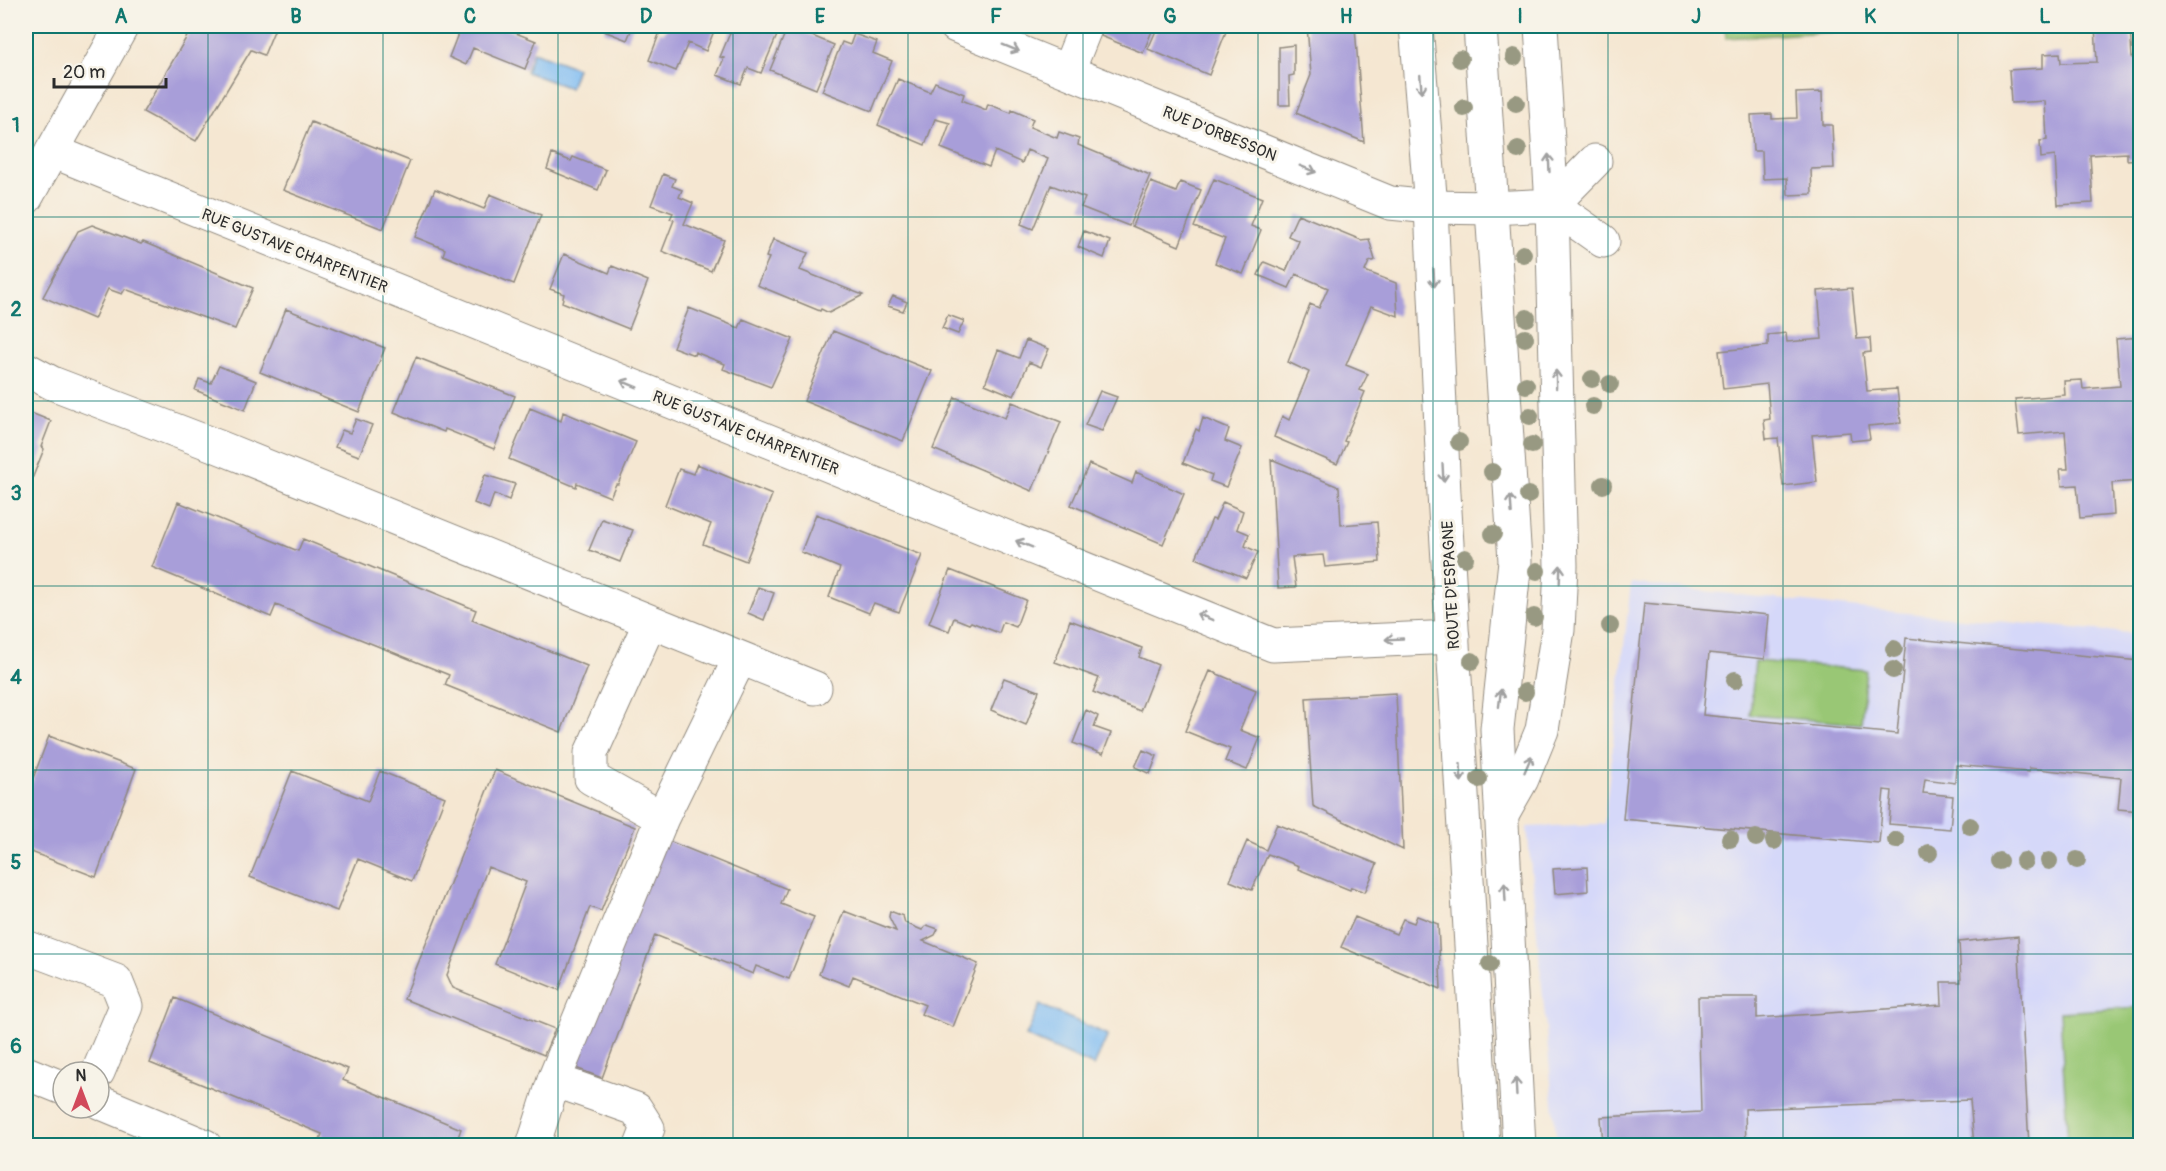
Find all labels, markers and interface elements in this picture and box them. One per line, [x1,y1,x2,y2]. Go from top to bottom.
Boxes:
text: A [115,4,128,29]
text: B [290,4,302,29]
text: C [464,4,476,29]
text: D [640,4,653,29]
text: E [815,4,826,29]
text: F [990,4,1002,29]
text: G [1163,4,1177,29]
text: H [1340,4,1353,29]
text: I [1517,4,1523,29]
text: J [1691,4,1701,29]
text: K [1864,4,1876,29]
text: L [2039,4,2051,29]
one-way arrow [1001,43,1019,54]
scale bar [54,51,166,89]
text: 20 m [63,61,105,84]
one-way arrow [1416,73,1427,93]
street label: RUE D'ORBESSON [1160,102,1280,166]
text: 1 [12,113,20,138]
one-way arrow [1543,153,1554,173]
one-way arrow [1298,164,1316,175]
street label: RUE GUSTAVE CHARPENTIER [199,204,391,298]
one-way arrow [1429,268,1440,288]
text: 2 [10,297,22,322]
one-way arrow [1550,369,1562,389]
one-way arrow [620,378,639,389]
street label: RUE GUSTAVE CHARPENTIER [650,386,842,480]
one-way arrow [1438,463,1449,483]
text: 3 [10,481,22,506]
one-way arrow [1505,494,1516,514]
street label: ROUTE D'ESPAGNE [1438,520,1464,650]
one-way arrow [1015,538,1034,549]
one-way arrow [1555,564,1566,584]
one-way arrow [1196,611,1214,622]
one-way arrow [1385,634,1405,645]
text: 4 [10,665,22,690]
one-way arrow [1495,688,1506,708]
one-way arrow [1523,756,1534,774]
one-way arrow [1455,762,1466,782]
text: 5 [11,850,22,875]
one-way arrow [1500,883,1511,903]
text: 6 [10,1034,22,1059]
north arrow [51,1060,111,1120]
text: N [76,1066,87,1086]
one-way arrow [1510,1078,1521,1098]

